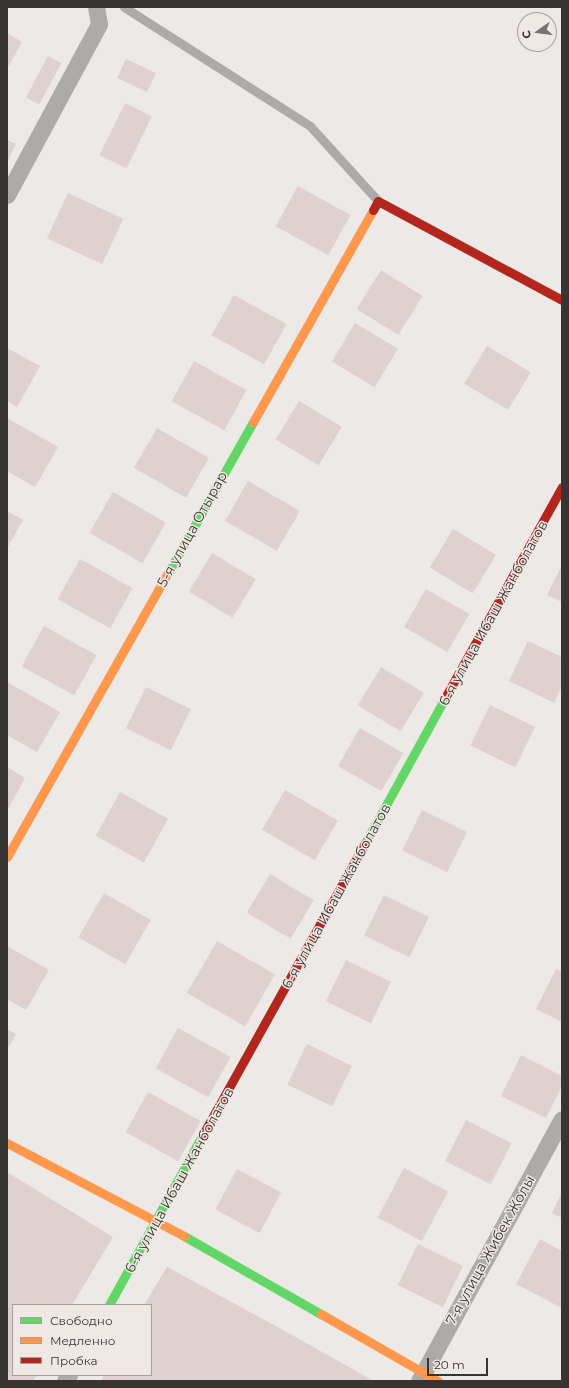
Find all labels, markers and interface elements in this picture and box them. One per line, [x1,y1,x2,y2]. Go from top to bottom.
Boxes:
north arrow [517,12,557,52]
text: С [519,29,534,40]
street label: 5-я улица Отырар [153,468,231,590]
street label: 6-я улица Ибаш Жанболатов [435,518,551,708]
street label: 6-я улица Ибаш Жанболатов [278,801,394,991]
street label: 6-я улица Ибаш Жанболатов [121,1085,237,1275]
street label: 7-я улица Жибек Жолы [442,1173,538,1327]
legend [12,1304,152,1376]
text: Свободно [50,1313,113,1328]
text: Медленно [50,1333,115,1348]
scale bar [429,1350,490,1376]
text: Пробка [50,1353,98,1368]
text: 20 m [434,1357,465,1372]

